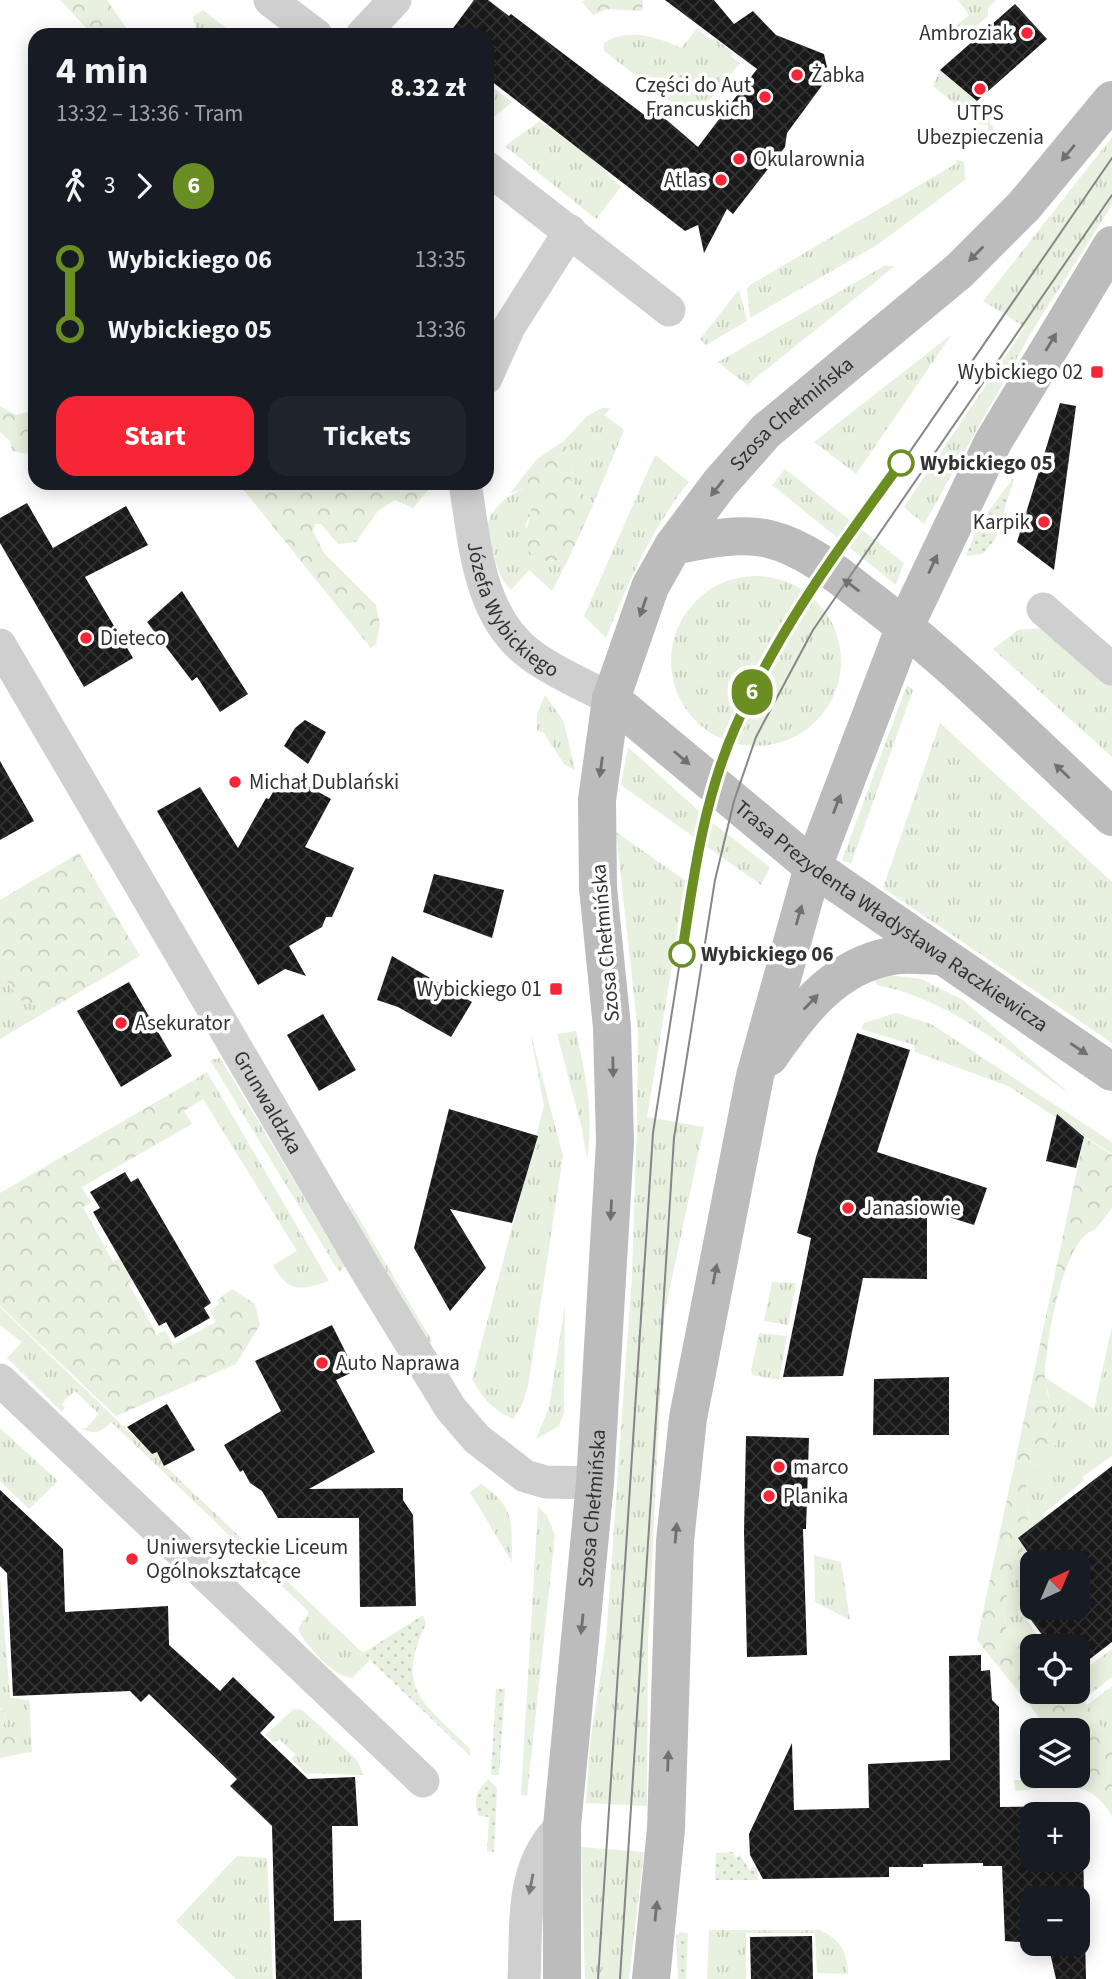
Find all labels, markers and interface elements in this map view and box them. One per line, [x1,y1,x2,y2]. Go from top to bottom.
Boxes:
place label: Ambroziak [919,18,1014,48]
marker: Ambroziak [1019,25,1035,41]
text: 4 min [56,44,148,98]
place label: Żabka [811,60,865,90]
marker: Żabka [789,67,805,83]
text: 8.32 zł [391,69,466,106]
place label: Części do Aut Francuskich [635,70,751,124]
marker: UTPS Ubezpieczenia [972,81,988,97]
marker: Części do Aut Francuskich [757,89,773,105]
text: 13:32 – 13:36 · Tram [56,97,243,130]
place label: UTPS Ubezpieczenia [916,98,1044,152]
place label: Okularownia [753,144,865,174]
one-way arrow [1061,144,1076,161]
marker: Okularownia [731,151,747,167]
place label: Atlas [664,165,707,195]
icon: walk [56,167,94,205]
icon: forward [125,167,163,205]
text: 6 [187,168,200,203]
text: 3 [104,169,115,202]
marker: Atlas [713,172,729,188]
text: Wybickiego 06 [108,241,272,278]
text: 13:35 [415,243,466,276]
one-way arrow [969,245,985,262]
text: Wybickiego 05 [108,311,272,348]
text: 13:36 [415,313,466,346]
one-way arrow [1045,332,1057,351]
street label: Szosa Chełmińska [722,349,860,478]
place label: Wybickiego 02 [958,357,1083,387]
marker: Wybickiego 02 [1089,364,1105,380]
button: Start [56,396,254,476]
button: Tickets [268,396,466,476]
place label: Wybickiego 05 [920,448,1053,478]
marker: Wybickiego 05 [888,450,914,476]
one-way arrow [709,478,724,496]
place label: Karpik [973,507,1031,537]
marker: Karpik [1036,514,1052,530]
street label: Józefa Wybickiego [459,539,565,685]
one-way arrow [927,554,939,574]
one-way arrow [842,578,860,592]
one-way arrow [637,597,648,618]
place label: Dieteco [100,623,166,653]
marker: Dieteco [78,630,94,646]
line badge: 6 [729,669,775,715]
text: 6 [746,674,758,709]
one-way arrow [673,750,690,765]
one-way arrow [596,756,607,778]
one-way arrow [1054,763,1071,779]
place label: Michał Dublański [249,767,399,797]
marker: Michał Dublański [227,774,243,790]
street label: Trasa Prezydenta Władysława Raczkiewicza [728,793,1054,1039]
one-way arrow [832,793,843,814]
street label: Szosa Chełmińska [583,863,627,1023]
one-way arrow [794,904,805,926]
place label: Wybickiego 06 [701,939,834,969]
marker: Wybickiego 06 [669,941,695,967]
place label: Wybickiego 01 [417,974,542,1004]
marker: Wybickiego 01 [548,981,564,997]
one-way arrow [802,993,819,1010]
place label: Asekurator [135,1008,231,1038]
marker: Asekurator [113,1015,129,1031]
one-way arrow [1070,1042,1088,1056]
street label: Grunwaldzka [226,1045,310,1160]
one-way arrow [607,1056,619,1078]
place label: Janasiowie [862,1193,961,1223]
one-way arrow [605,1199,616,1221]
marker: Janasiowie [840,1200,856,1216]
one-way arrow [710,1263,721,1285]
place label: Auto Naprawa [336,1348,460,1378]
marker: Auto Naprawa [314,1355,330,1371]
street label: Szosa Chełmińska [570,1428,613,1589]
place label: marco [793,1452,849,1482]
marker: marco [771,1459,787,1475]
place label: Planika [783,1481,848,1511]
marker: Planika [761,1488,777,1504]
one-way arrow [671,1522,682,1544]
place label: Uniwersyteckie Liceum Ogólnokształcące [146,1532,348,1586]
north arrow [1020,1550,1090,1620]
map controls [1020,1550,1090,1956]
marker: Uniwersyteckie Liceum Ogólnokształcące [124,1551,140,1567]
one-way arrow [576,1613,587,1635]
button: locate [1020,1634,1090,1704]
button: layers [1020,1718,1090,1788]
one-way arrow [663,1749,674,1771]
button: + [1020,1802,1090,1872]
one-way arrow [525,1873,536,1895]
button: − [1020,1886,1090,1956]
one-way arrow [651,1900,662,1922]

